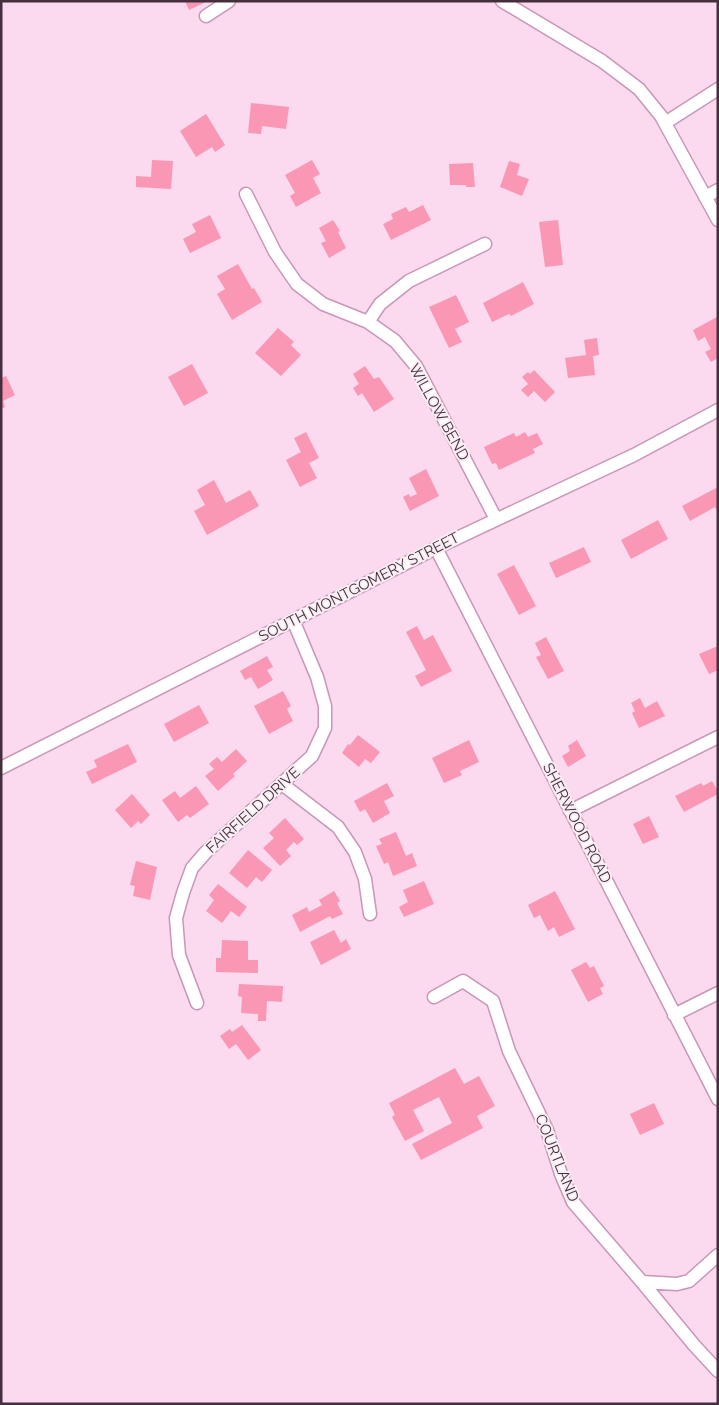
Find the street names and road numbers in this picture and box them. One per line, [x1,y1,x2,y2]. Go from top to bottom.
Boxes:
street label: WILLOW BEND [405,361,473,464]
street label: SOUTH MONTGOMERY STREET [256,528,462,646]
street label: SHERWOOD ROAD [539,760,615,886]
street label: FAIRFIELD DRIVE [202,763,304,857]
street label: COURTLAND [531,1112,583,1205]

